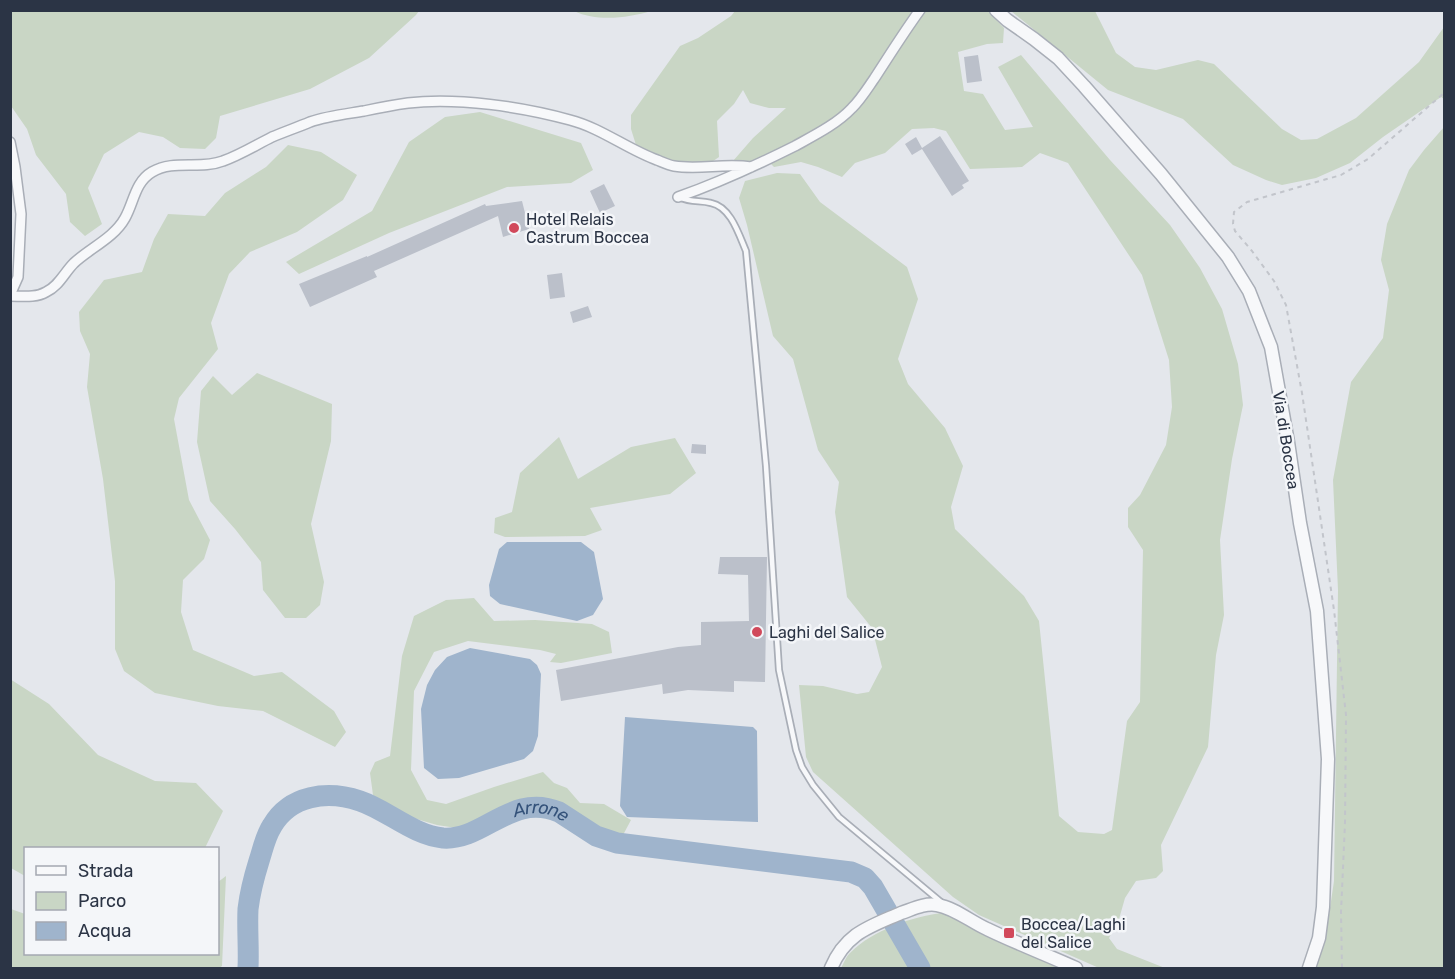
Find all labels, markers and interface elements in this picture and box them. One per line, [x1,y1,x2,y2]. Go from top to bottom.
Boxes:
place label: Hotel Relais Castrum Boccea [526,210,649,247]
marker: Hotel Relais Castrum Boccea [507,221,521,235]
street label: Via di Boccea [1269,389,1303,491]
place label: Laghi del Salice [769,623,885,642]
marker: Laghi del Salice [750,625,764,639]
water label: Arrone [509,796,574,827]
legend [24,847,219,955]
text: Strada [78,860,134,882]
text: Parco [78,890,126,912]
place label: Boccea/Laghi del Salice [1021,915,1126,952]
text: Acqua [78,920,131,942]
marker: Boccea/Laghi del Salice [1002,926,1016,940]

